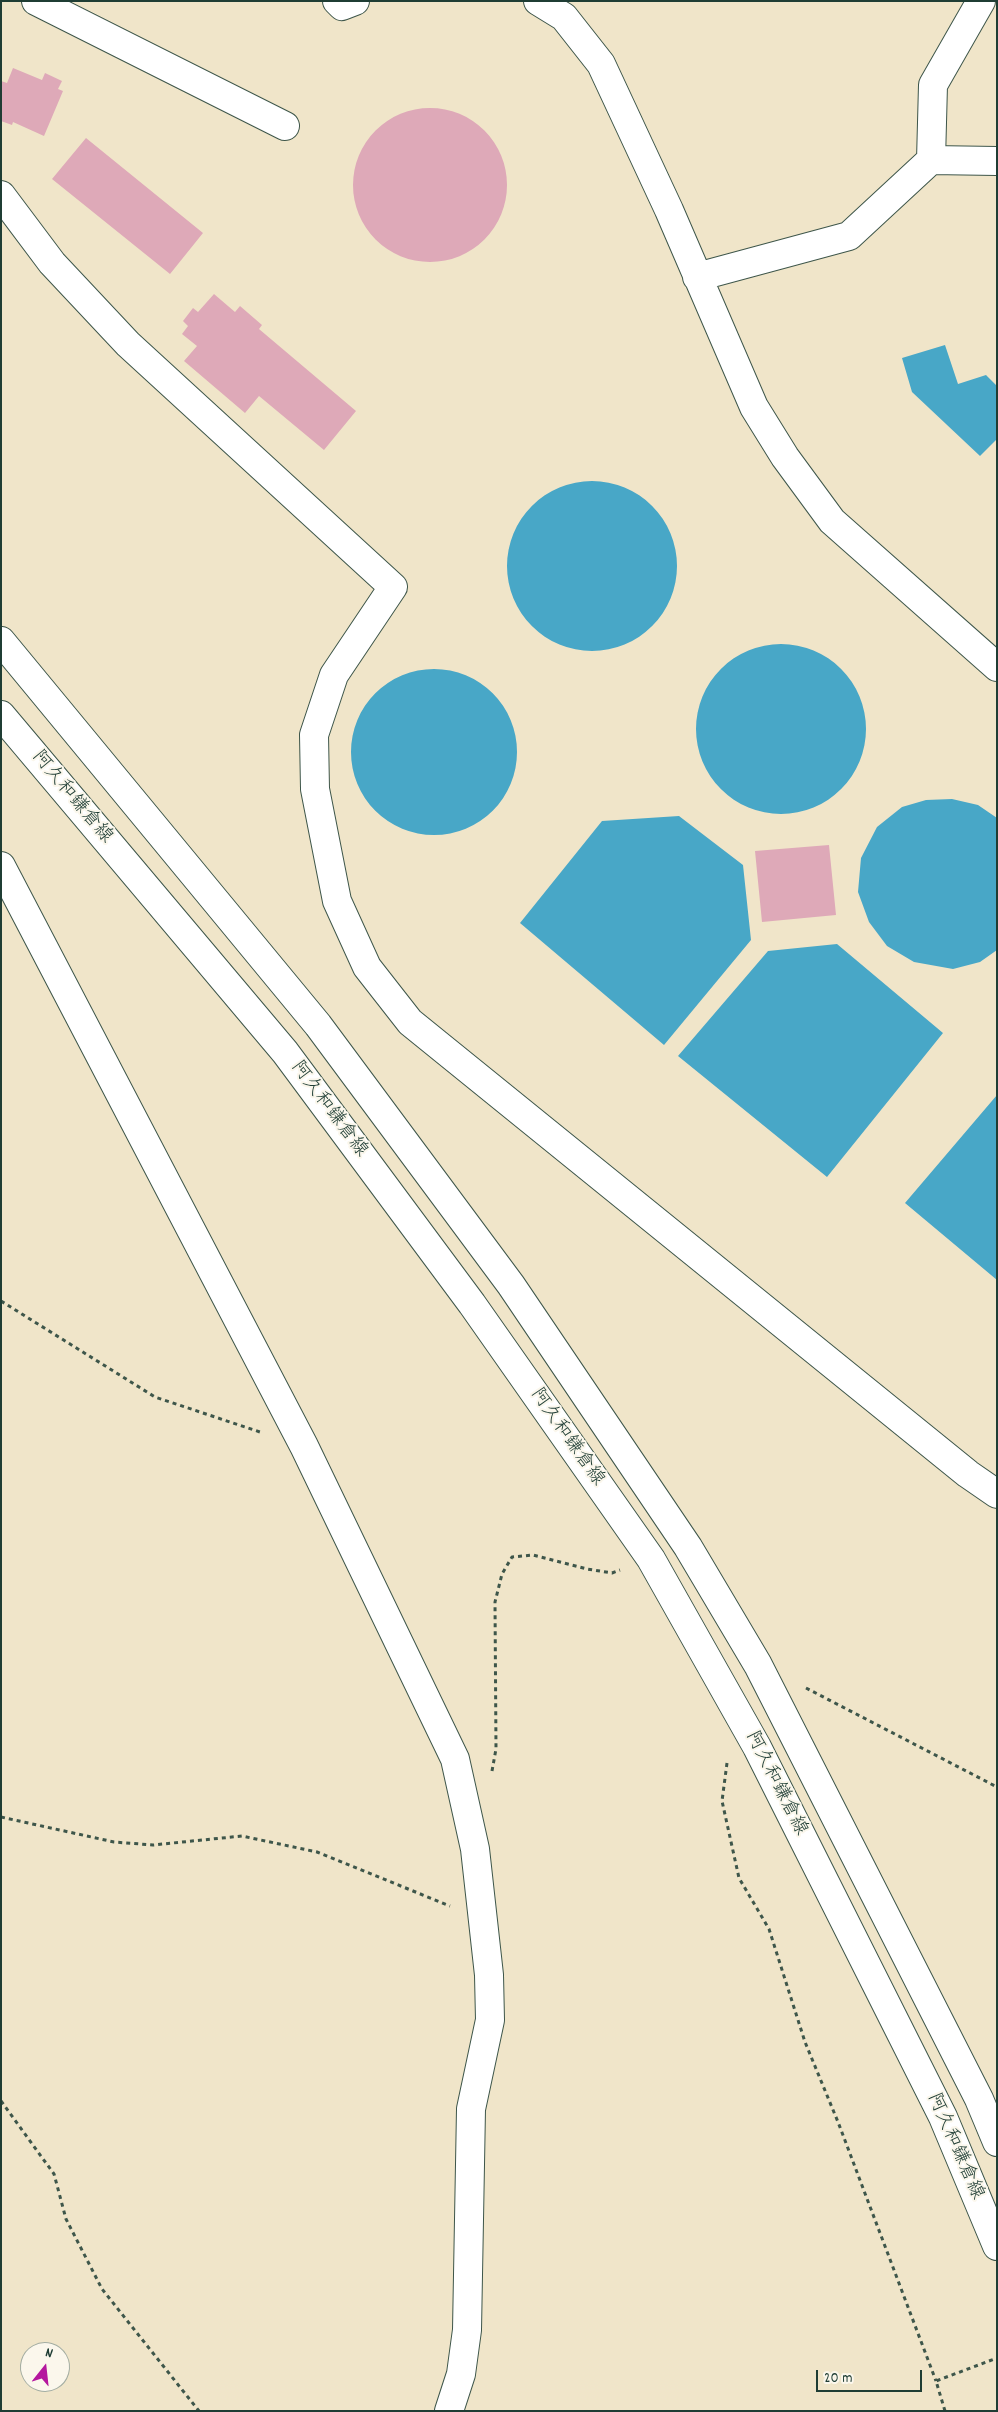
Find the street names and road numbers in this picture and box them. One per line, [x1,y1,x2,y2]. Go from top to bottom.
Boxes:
street label: 阿久和鎌倉線 [26,747,116,849]
street label: 阿久和鎌倉線 [285,1058,371,1162]
street label: 阿久和鎌倉線 [524,1385,608,1491]
street label: 阿久和鎌倉線 [739,1728,811,1840]
street label: 阿久和鎌倉線 [920,2090,988,2204]

